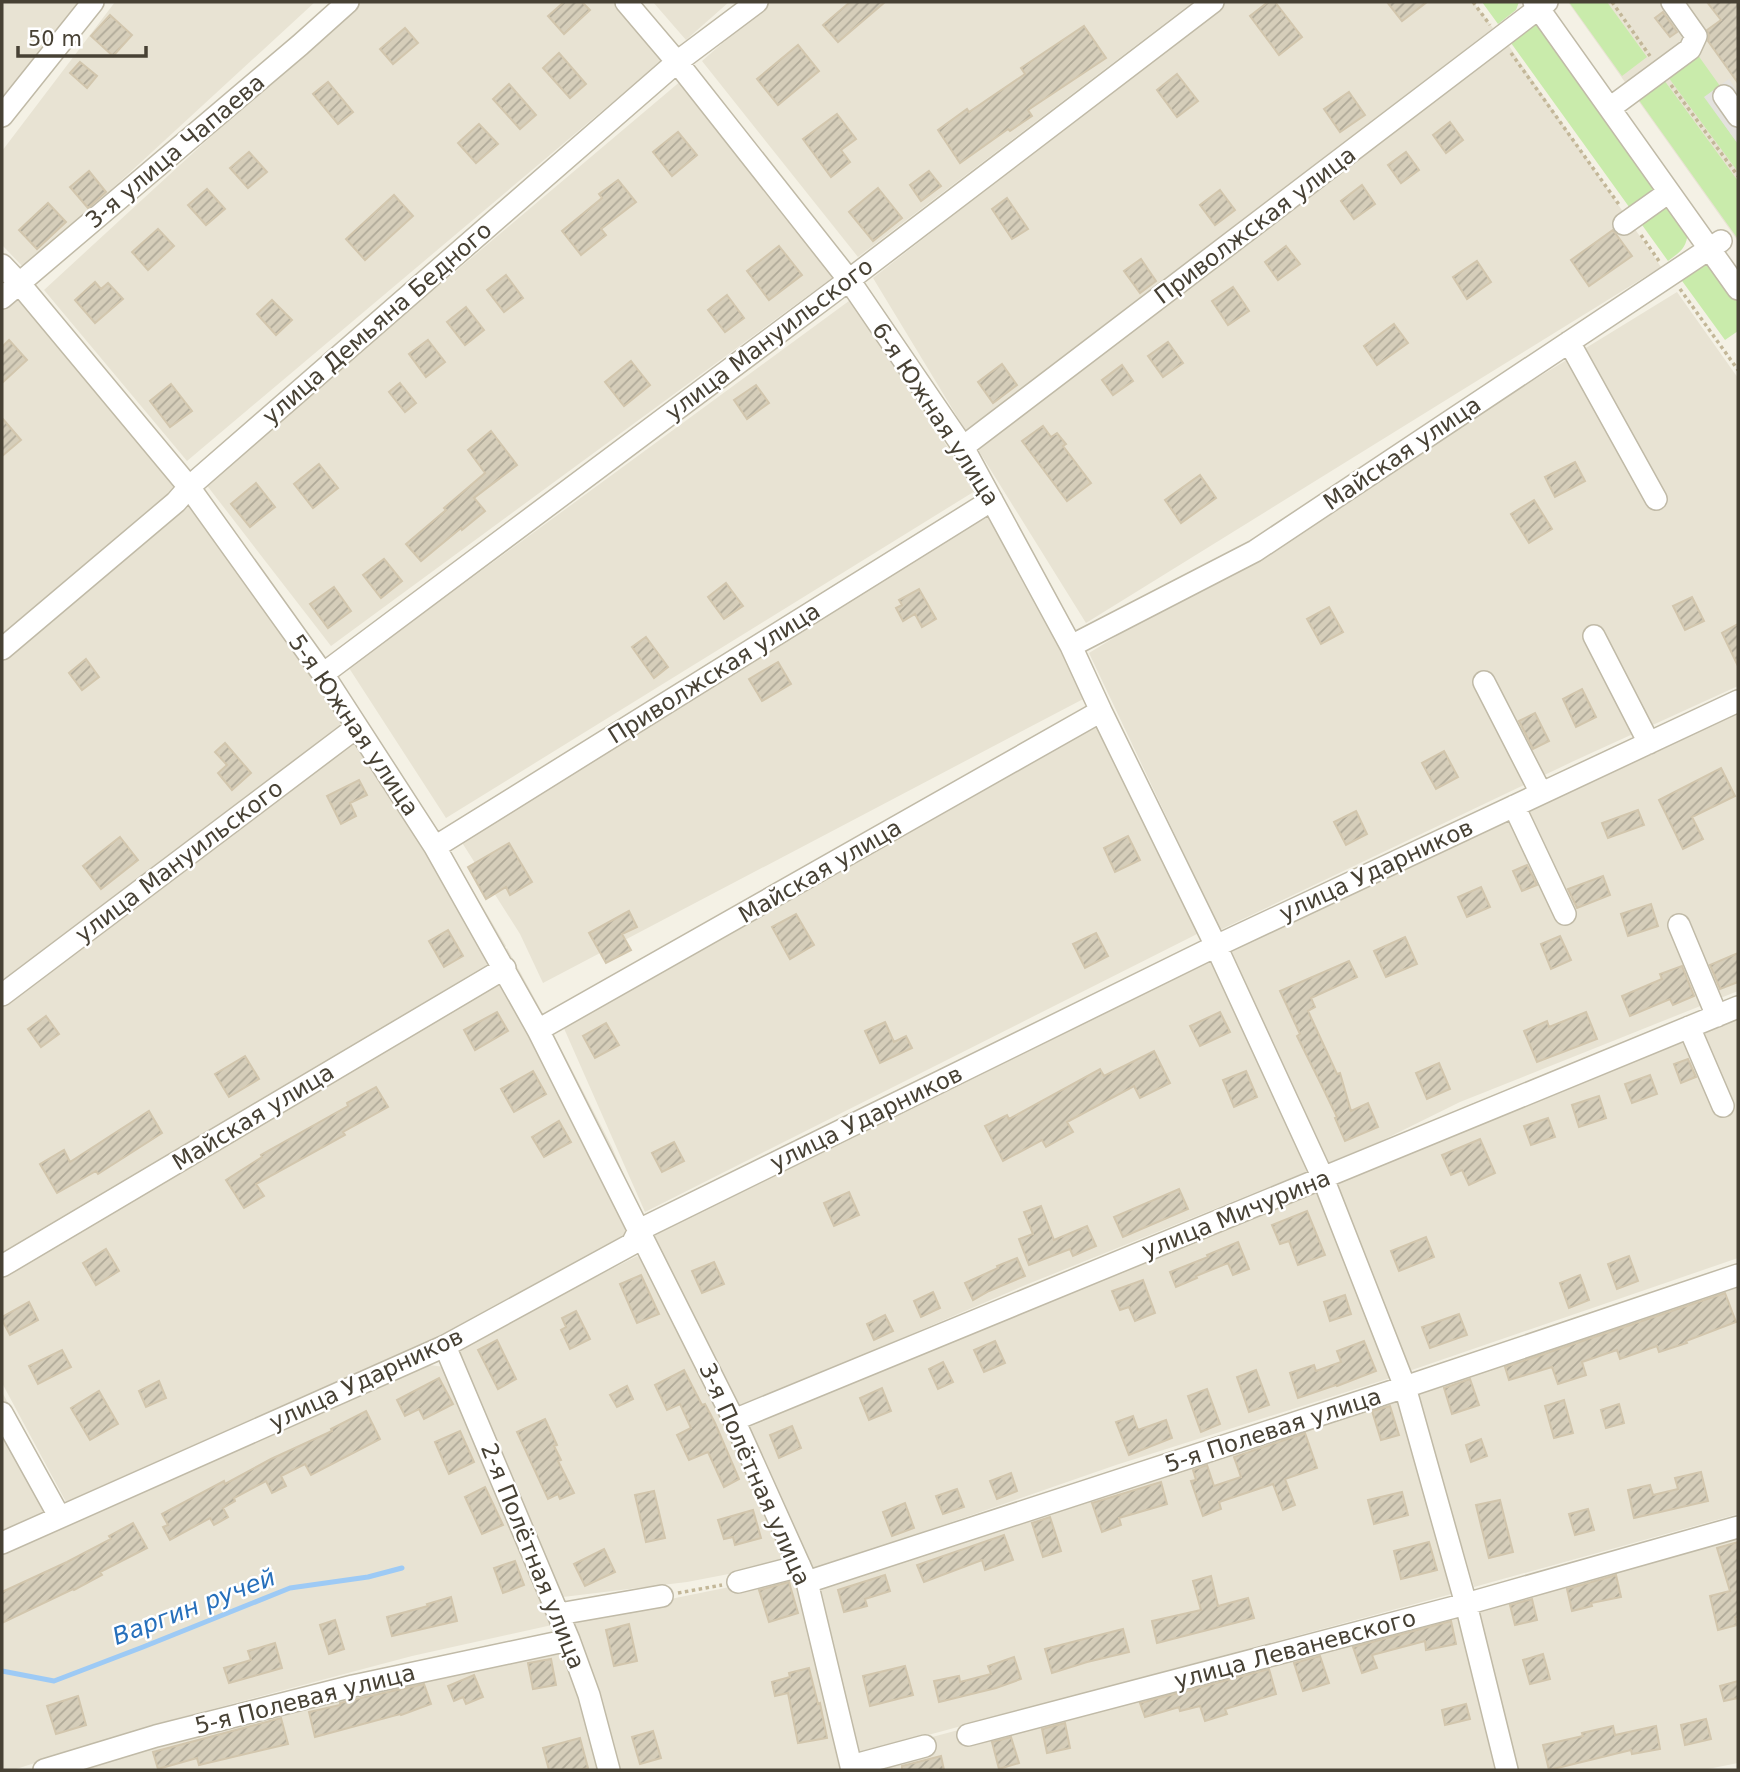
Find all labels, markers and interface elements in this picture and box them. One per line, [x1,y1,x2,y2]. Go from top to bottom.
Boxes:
scale bar [18,14,145,58]
text: 50 m [28,27,82,51]
street label: 3-я улица Чапаева [80,69,270,233]
street label: Приволжская улица [1149,141,1361,309]
street label: улица Демьяна Бедного [257,217,497,429]
street label: улица Мануильского [660,253,878,425]
street label: 6-я Южная улица [867,318,1005,510]
street label: Майская улица [1319,391,1485,515]
street label: Приволжская улица [603,597,825,749]
street label: 5-я Южная улица [284,629,424,821]
street label: улица Мануильского [70,775,288,947]
street label: Майская улица [734,814,906,928]
street label: улица Ударников [1275,814,1477,926]
street label: Майская улица [168,1059,338,1175]
street label: улица Ударников [766,1060,966,1176]
street label: улица Мичурина [1138,1164,1334,1264]
street label: улица Ударников [265,1323,467,1435]
street label: 3-я Полётная улица [694,1359,816,1589]
street label: 5-я Полевая улица [1161,1383,1385,1477]
street label: 2-я Полётная улица [476,1439,590,1673]
water label: Варгин ручей [109,1563,279,1651]
street label: улица Леваневского [1171,1604,1419,1694]
street label: 5-я Полевая улица [192,1659,418,1739]

